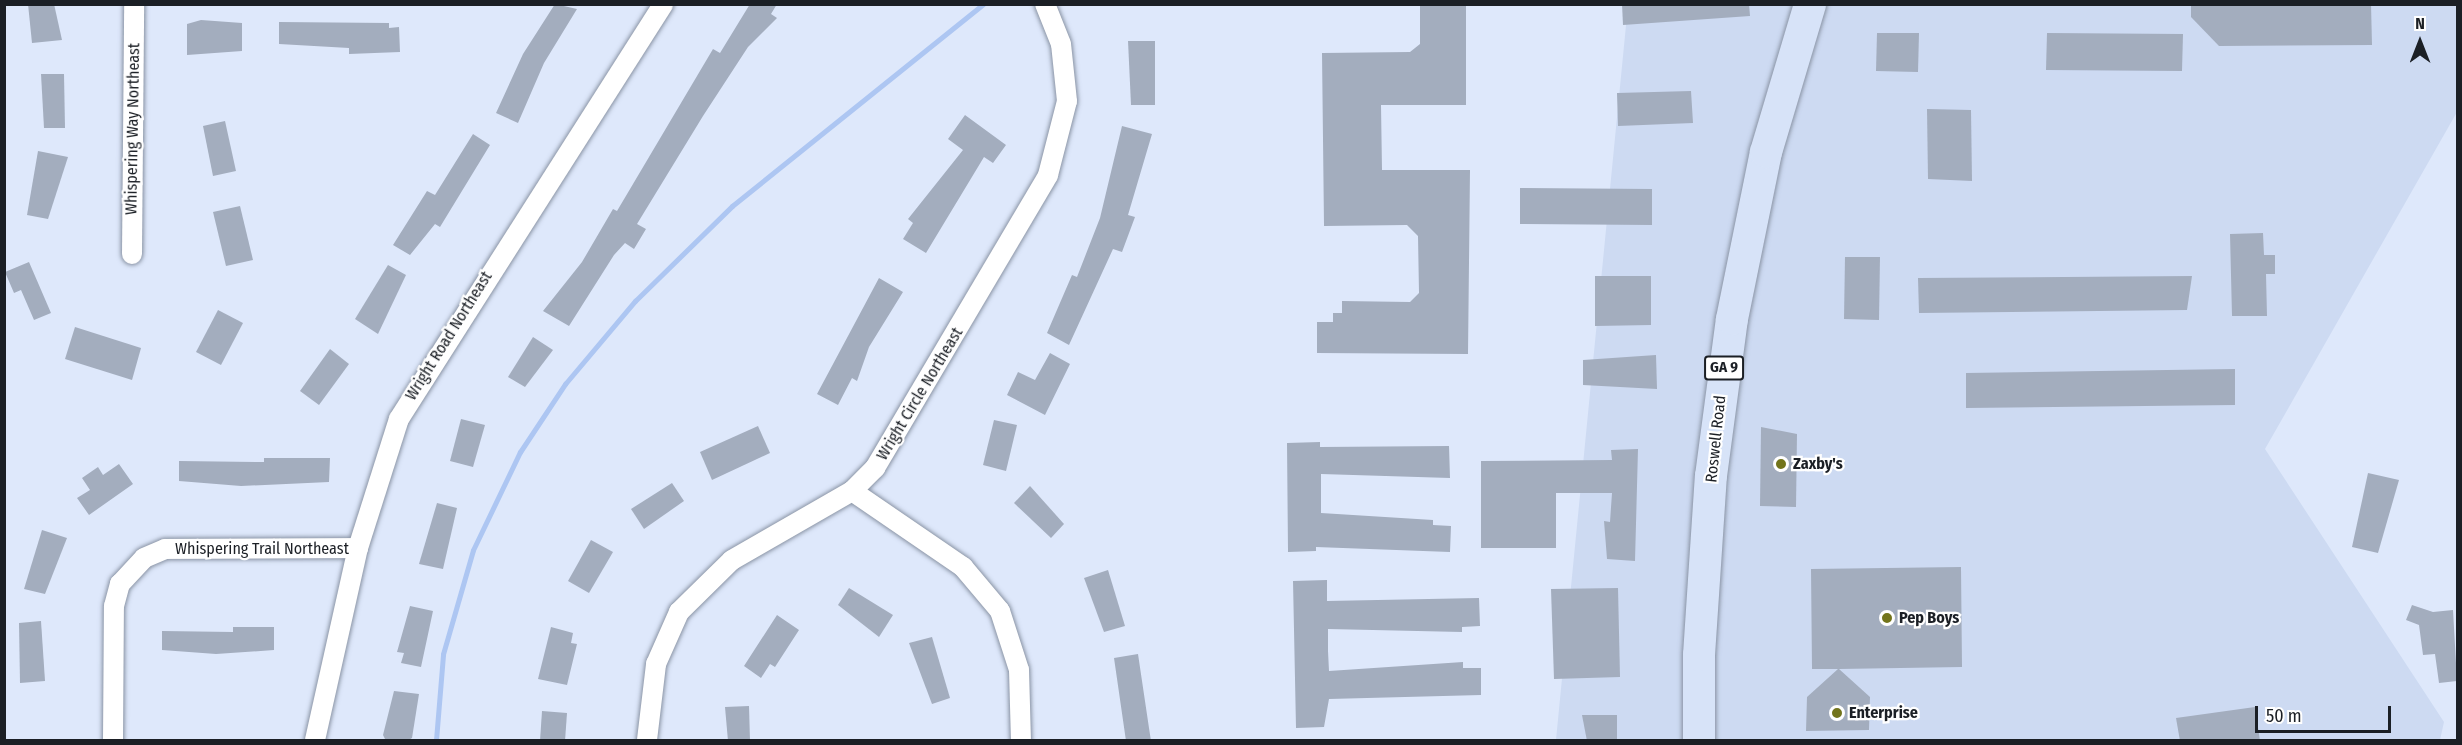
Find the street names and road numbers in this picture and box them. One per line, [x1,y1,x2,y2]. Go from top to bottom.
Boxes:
street label: Whispering Way Northeast [122,43,144,215]
street label: Wright Road Northeast [402,268,496,404]
street label: Wright Circle Northeast [873,324,967,464]
road number: GA 9 [1703,356,1745,380]
street label: Roswell Road [1702,395,1730,483]
street label: Whispering Trail Northeast [175,539,349,559]

